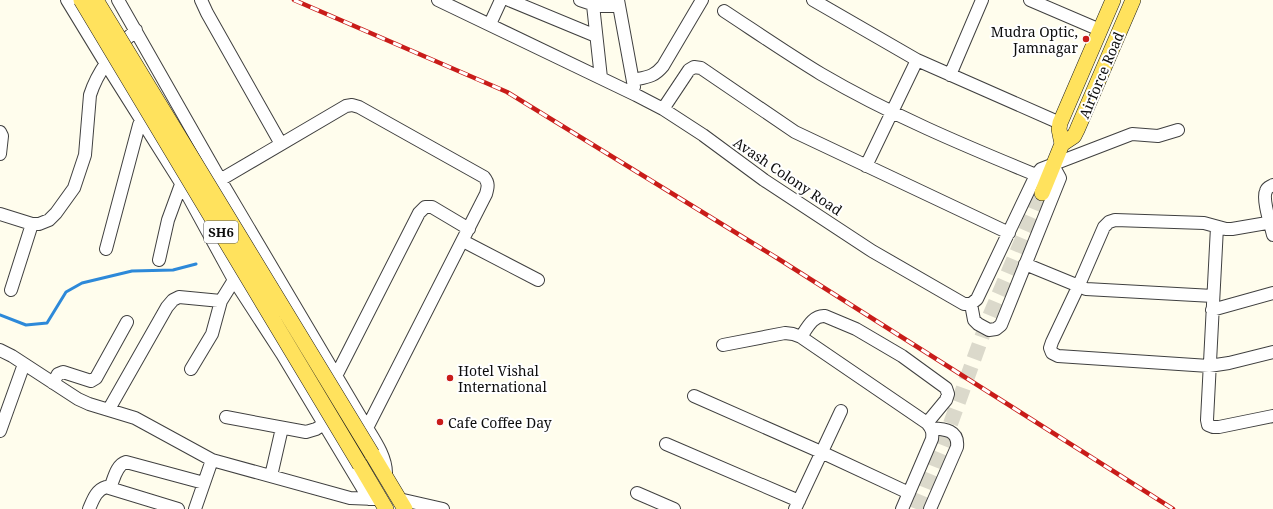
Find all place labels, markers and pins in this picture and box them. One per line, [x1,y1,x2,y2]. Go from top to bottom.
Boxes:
place label: Mudra Optic, Jamnagar [991,22,1078,57]
marker: Mudra Optic, Jamnagar [1081,34,1091,44]
place label: Hotel Vishal International [458,361,547,396]
marker: Hotel Vishal International [445,373,455,383]
place label: Cafe Coffee Day [448,413,552,432]
marker: Cafe Coffee Day [435,417,445,427]

